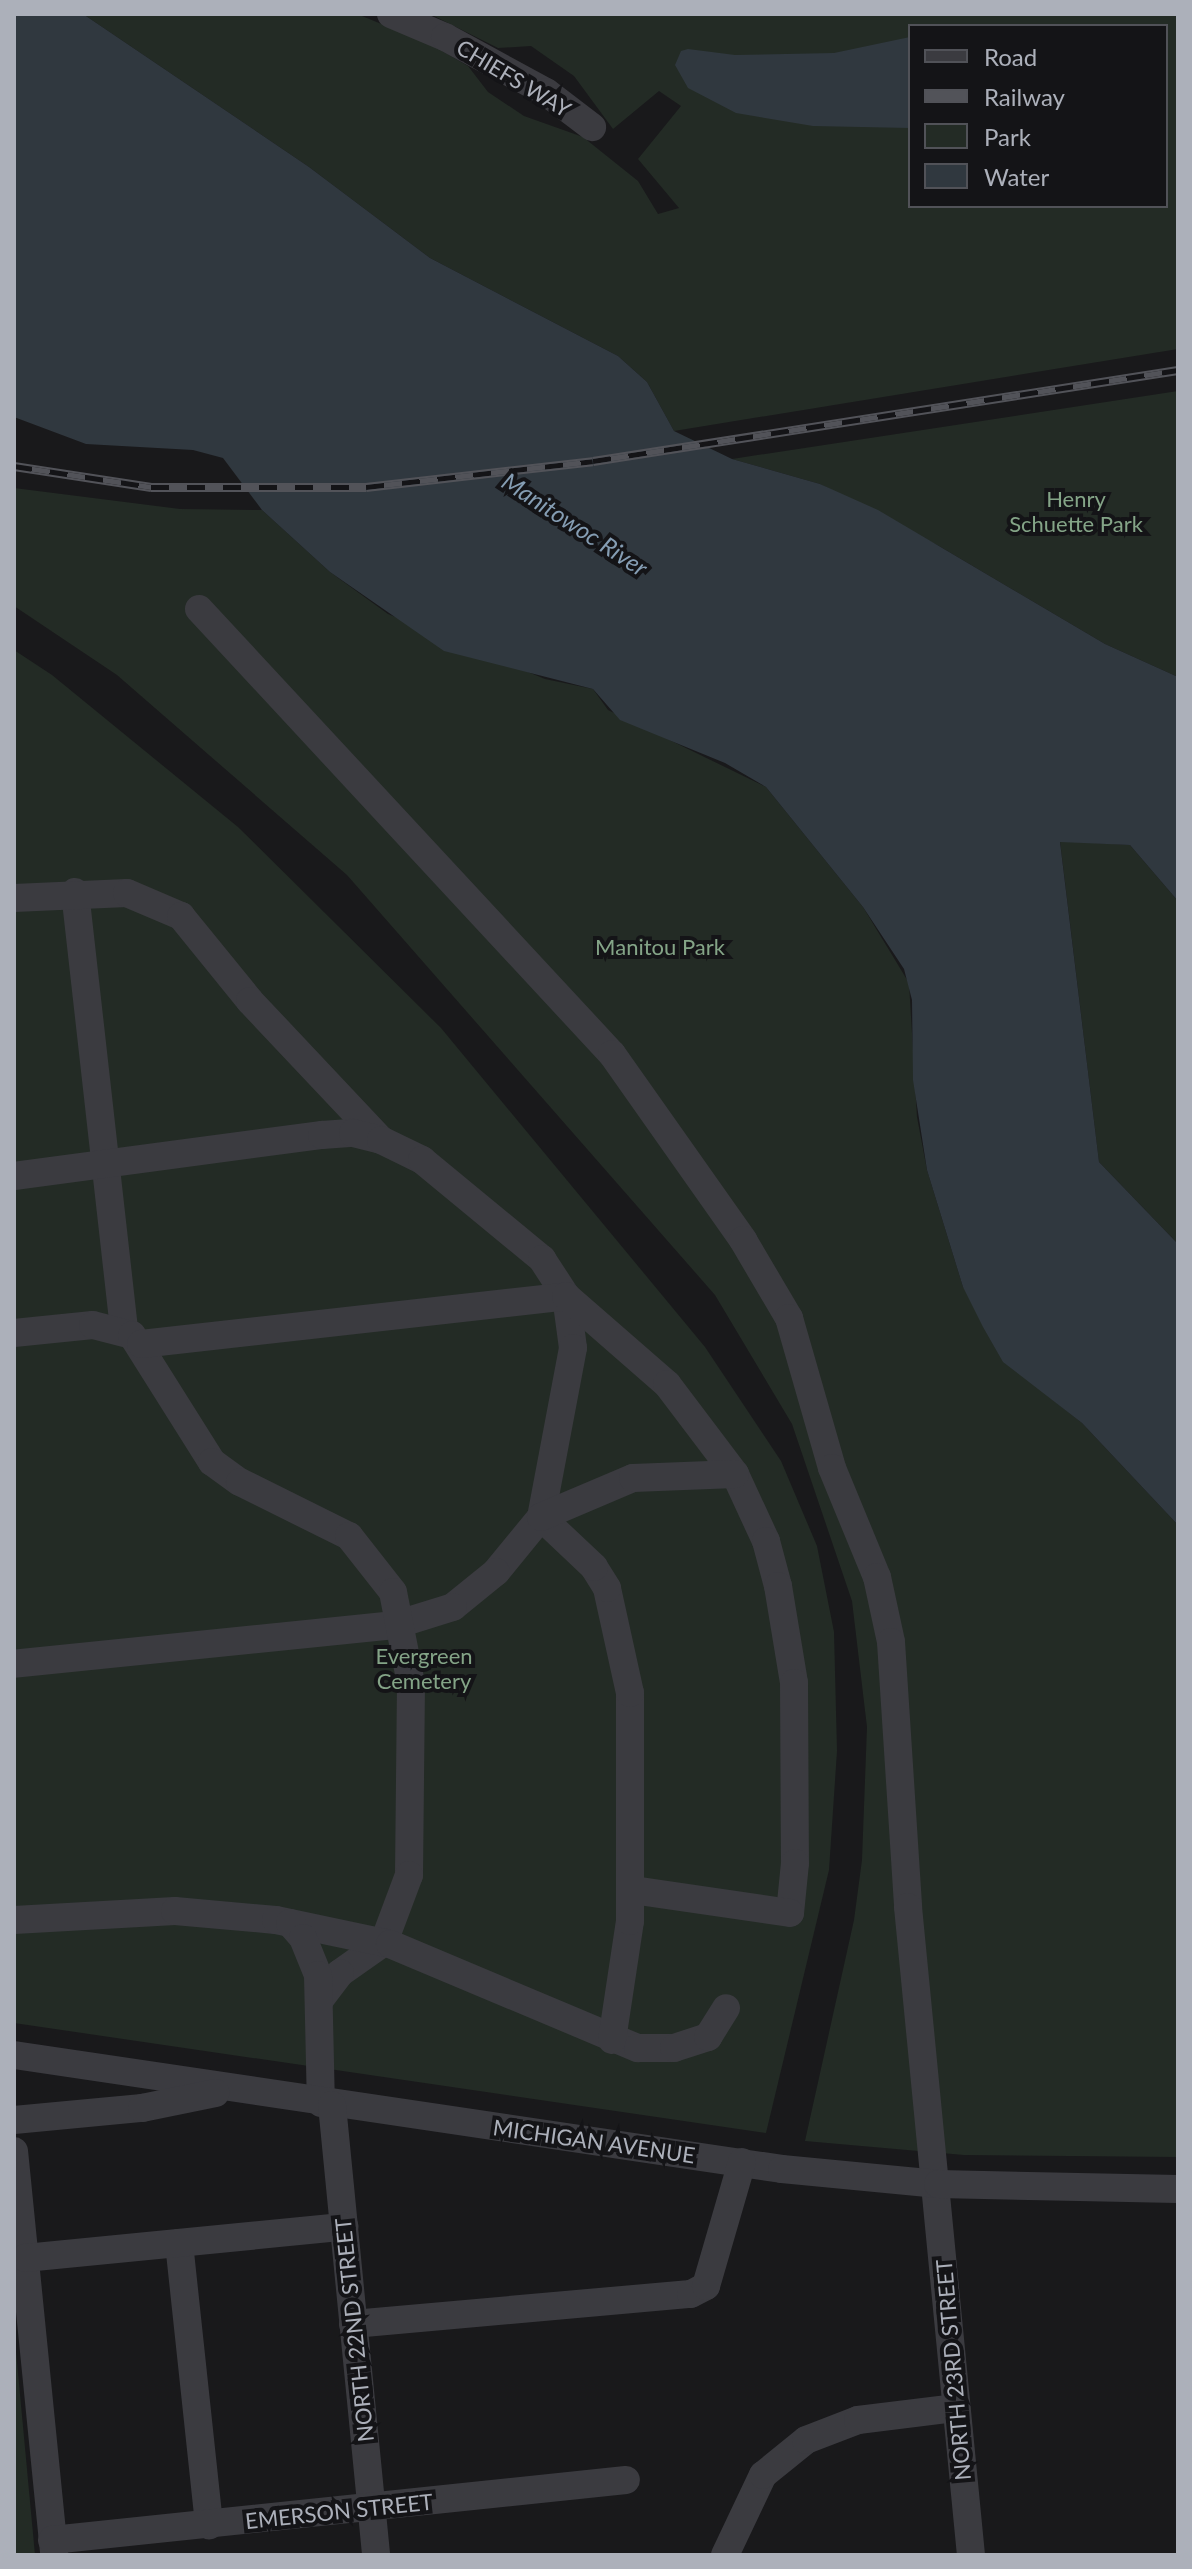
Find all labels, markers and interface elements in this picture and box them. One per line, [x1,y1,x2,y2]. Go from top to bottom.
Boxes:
legend [908,24,1168,208]
street label: CHIEFS WAY [452,33,576,123]
text: Road [984,42,1037,71]
text: Railway [984,82,1065,111]
text: Park [984,122,1031,151]
text: Water [984,162,1049,191]
water label: Manitowoc River [497,466,653,582]
park label: Henry Schuette Park [1009,485,1143,536]
park label: Manitou Park [595,934,725,960]
park label: Evergreen Cemetery [375,1642,473,1694]
street label: MICHIGAN AVENUE [491,2114,697,2168]
street label: NORTH 22ND STREET [329,2217,379,2443]
street label: NORTH 23RD STREET [930,2258,976,2482]
street label: EMERSON STREET [244,2488,434,2534]

